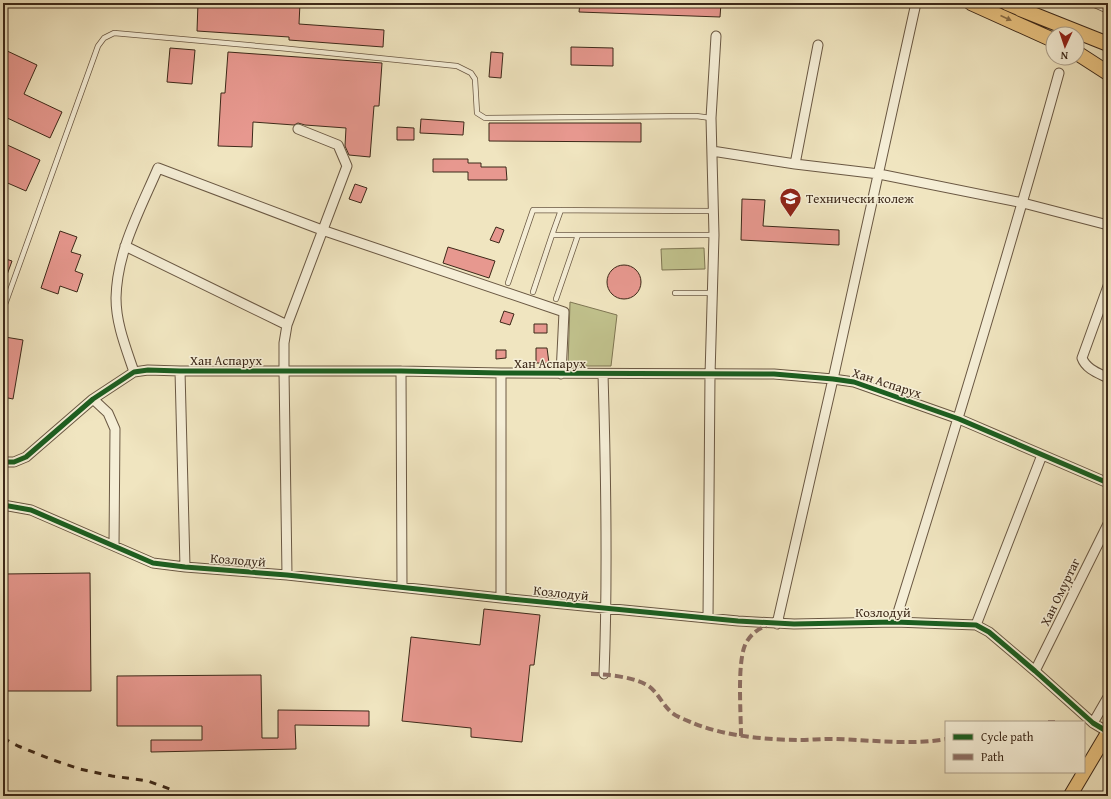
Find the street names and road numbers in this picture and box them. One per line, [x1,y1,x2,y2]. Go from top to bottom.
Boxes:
street label: Хан Аспарух [190,351,262,370]
street label: Хан Аспарух [514,354,586,373]
street label: Хан Аспарух [850,363,925,403]
street label: Козлодуй [210,549,267,571]
street label: Хан Омуртаг [1035,554,1085,629]
street label: Козлодуй [532,581,590,605]
street label: Козлодуй [855,603,911,622]

